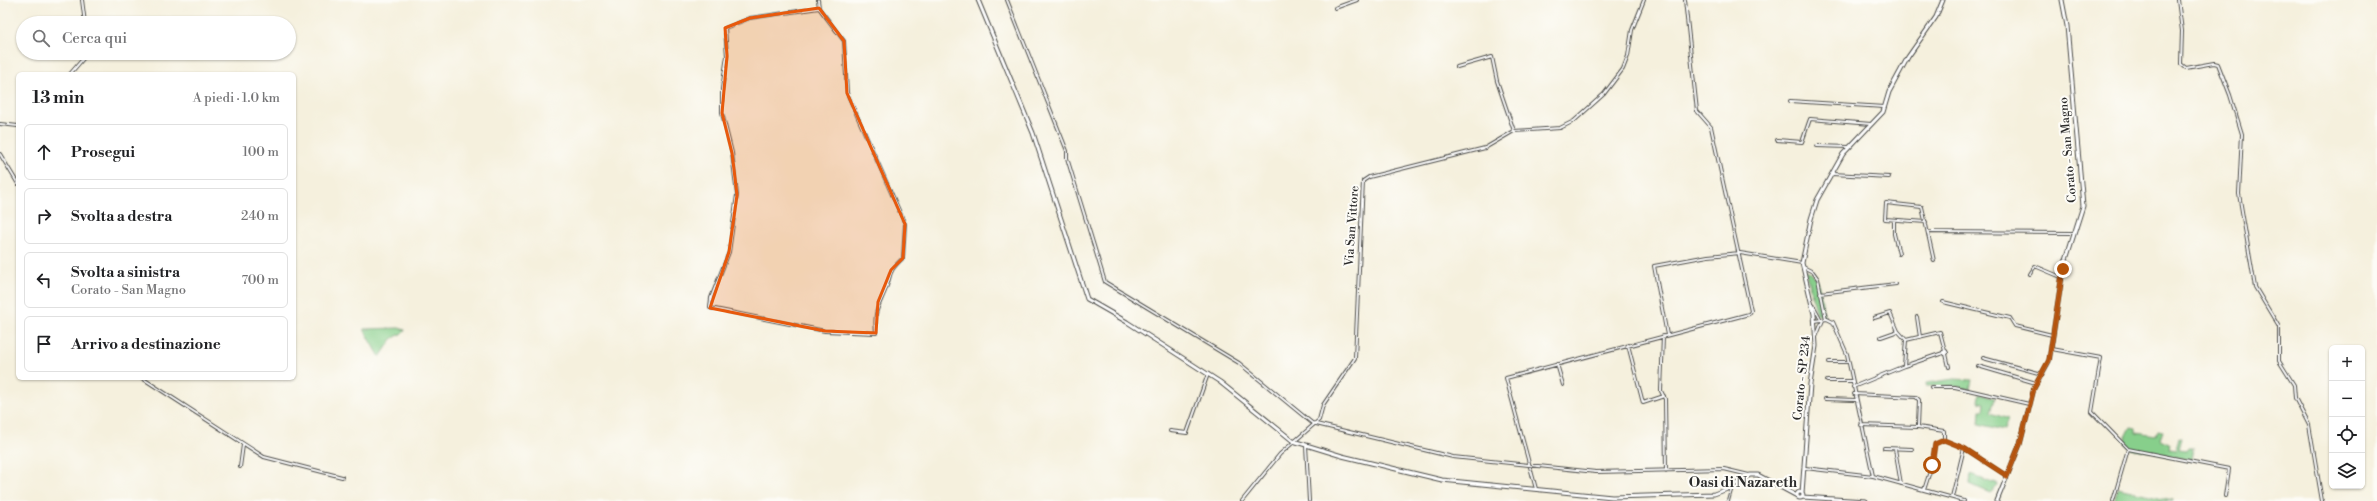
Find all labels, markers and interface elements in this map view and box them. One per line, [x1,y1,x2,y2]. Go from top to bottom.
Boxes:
search box [16,16,296,60]
icon: search [30,27,52,49]
text: Cerca qui [62,29,127,48]
text: 13 min [32,87,84,109]
text: A piedi · 1.0 km [193,90,280,106]
street label: Corato - San Magno [2056,96,2080,204]
icon: ahead [33,141,55,163]
text: Prosegui [71,143,135,162]
text: 100 m [243,144,279,160]
street label: Via San Vittore [1342,185,1362,268]
icon: right [33,205,55,227]
text: Svolta a destra [71,207,172,226]
text: 240 m [241,208,279,224]
route end [2054,260,2072,278]
text: Svolta a sinistra [71,263,180,282]
icon: left [33,269,55,291]
text: 700 m [241,272,279,288]
text: Corato - San Magno [71,282,186,298]
icon: arrive [33,333,55,355]
text: Arrivo a destinazione [71,335,221,354]
street label: Corato - SP 234 [1790,335,1814,421]
map controls [2329,345,2365,489]
button: + [2329,345,2365,381]
button: − [2329,381,2365,417]
button: locate [2329,417,2365,453]
button: layers [2329,453,2365,489]
route start [1923,456,1941,474]
district label: Oasi di Nazareth [1689,474,1798,492]

